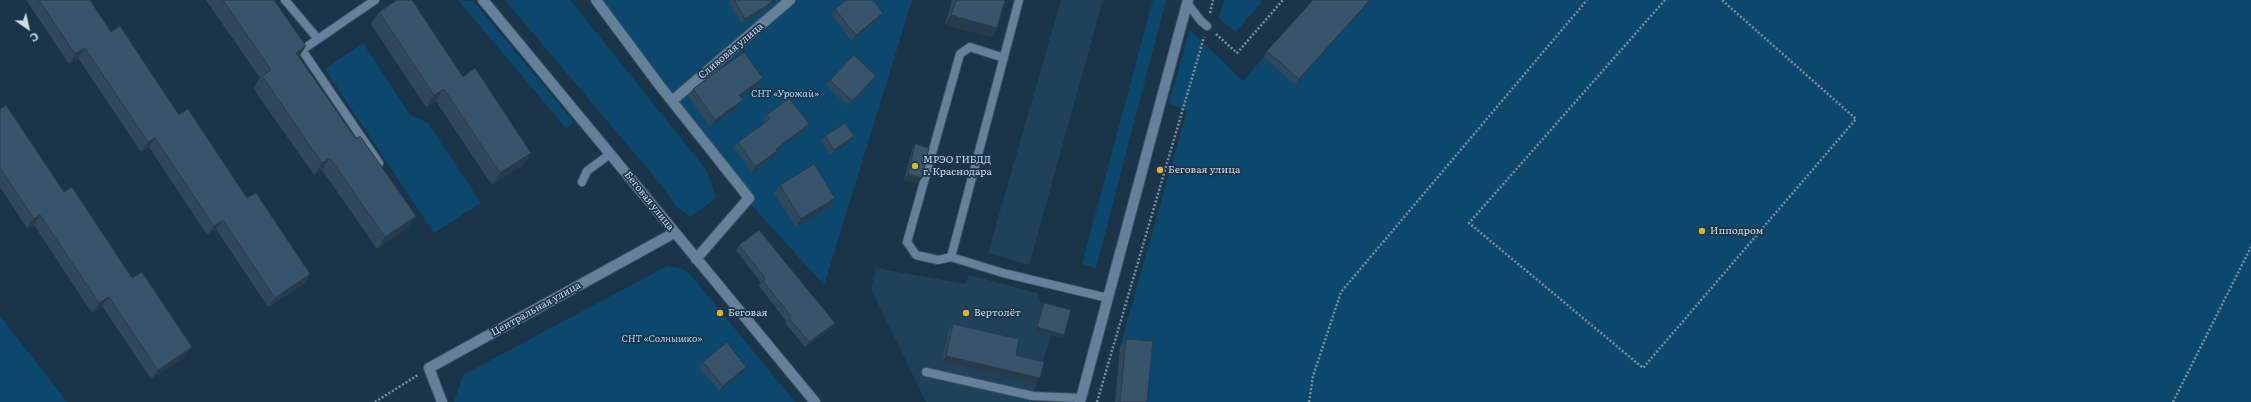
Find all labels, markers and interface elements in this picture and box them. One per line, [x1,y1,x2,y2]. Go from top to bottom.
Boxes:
north arrow [8,8,48,48]
street label: Сливовая улица [696,20,766,82]
text: С [27,29,42,47]
park label: СНТ «Урожай» [751,88,819,100]
place label: МРЭО ГИБДД г. Краснодара [923,154,992,178]
marker: МРЭО ГИБДД г. Краснодара [910,161,920,171]
place label: Беговая улица [1168,164,1240,176]
marker: Беговая улица [1155,165,1165,175]
street label: Беговая улица [622,169,676,233]
place label: Ипподром [1710,225,1763,237]
marker: Ипподром [1697,226,1707,236]
street label: Центральная улица [489,279,583,339]
place label: Беговая [728,307,768,319]
place label: Вертолёт [974,307,1021,319]
marker: Беговая [715,308,725,318]
marker: Вертолёт [961,308,971,318]
park label: СНТ «Солнышко» [622,333,702,345]

